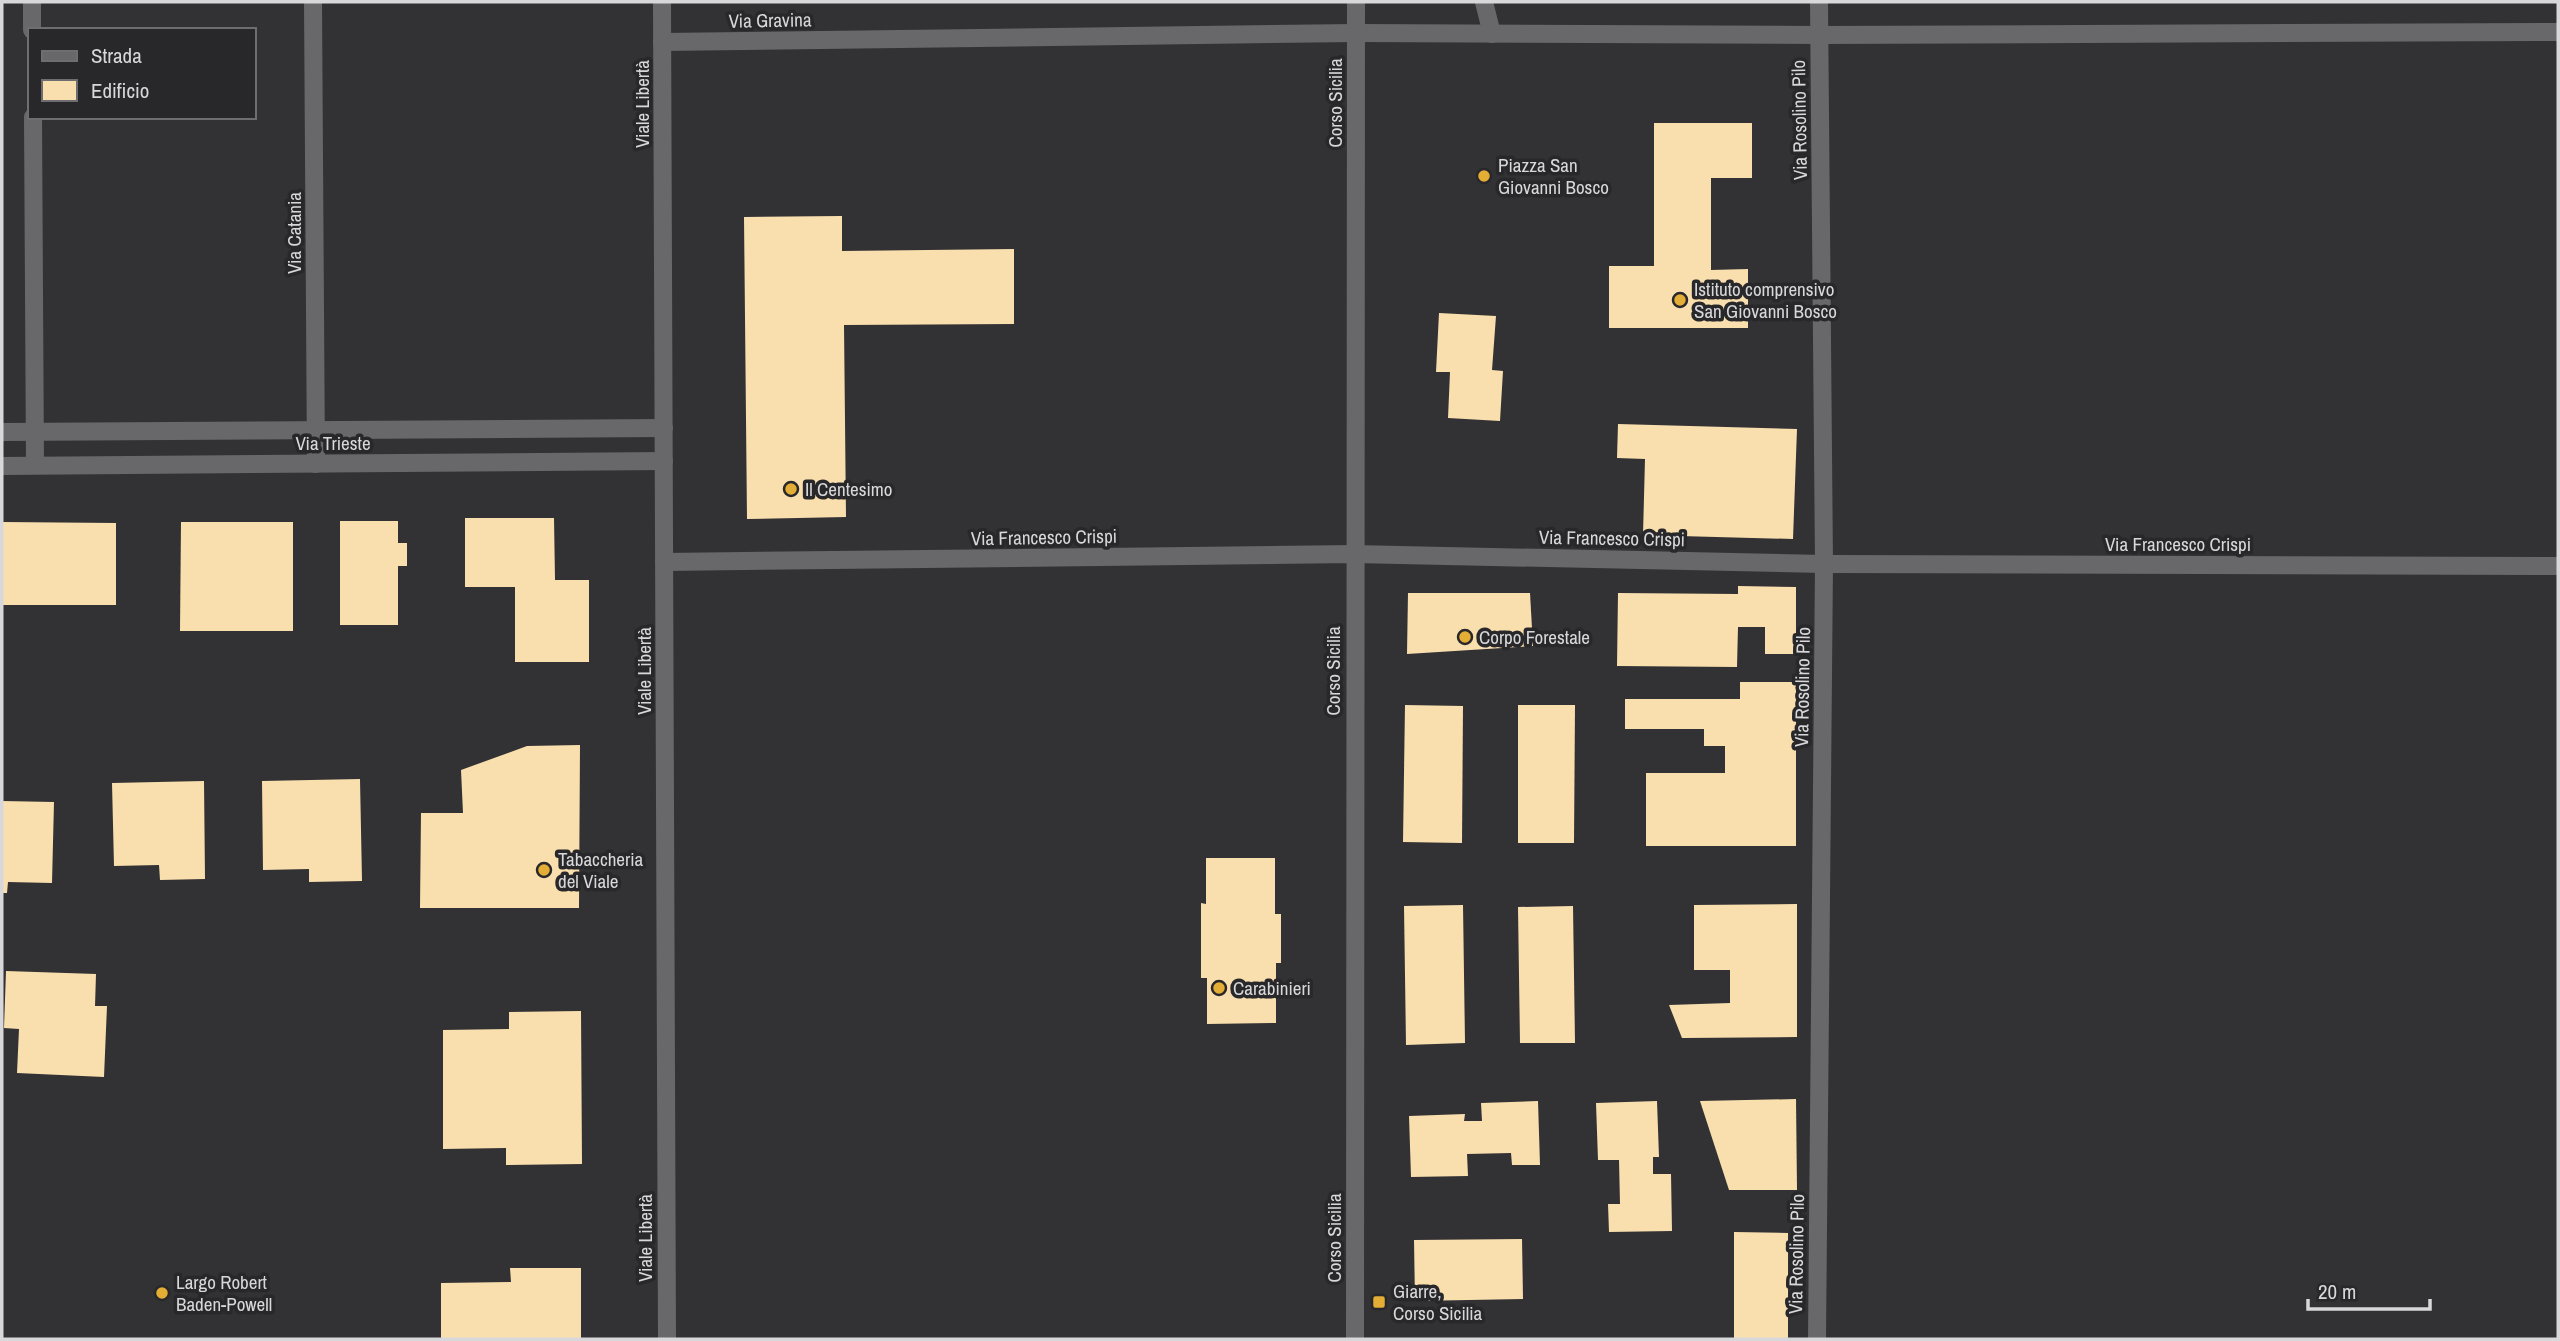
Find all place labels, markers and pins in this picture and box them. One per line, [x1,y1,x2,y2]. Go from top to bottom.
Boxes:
place label: Piazza San Giovanni Bosco [1498,152,1609,200]
marker: Piazza San Giovanni Bosco [1476,168,1492,184]
place label: Istituto comprensivo San Giovanni Bosco [1694,276,1837,324]
marker: Istituto comprensivo San Giovanni Bosco [1672,292,1688,308]
place label: Il Centesimo [805,476,892,502]
marker: Il Centesimo [783,481,799,497]
place label: Corpo Forestale [1479,624,1590,650]
marker: Corpo Forestale [1457,629,1473,645]
place label: Tabaccheria del Viale [558,846,644,894]
marker: Tabaccheria del Viale [536,862,552,878]
place label: Carabinieri [1233,975,1311,1001]
marker: Carabinieri [1211,980,1227,996]
place label: Largo Robert Baden-Powell [176,1269,272,1317]
place label: Giarre, Corso Sicilia [1393,1278,1483,1326]
marker: Largo Robert Baden-Powell [154,1285,170,1301]
marker: Giarre, Corso Sicilia [1371,1294,1387,1310]

